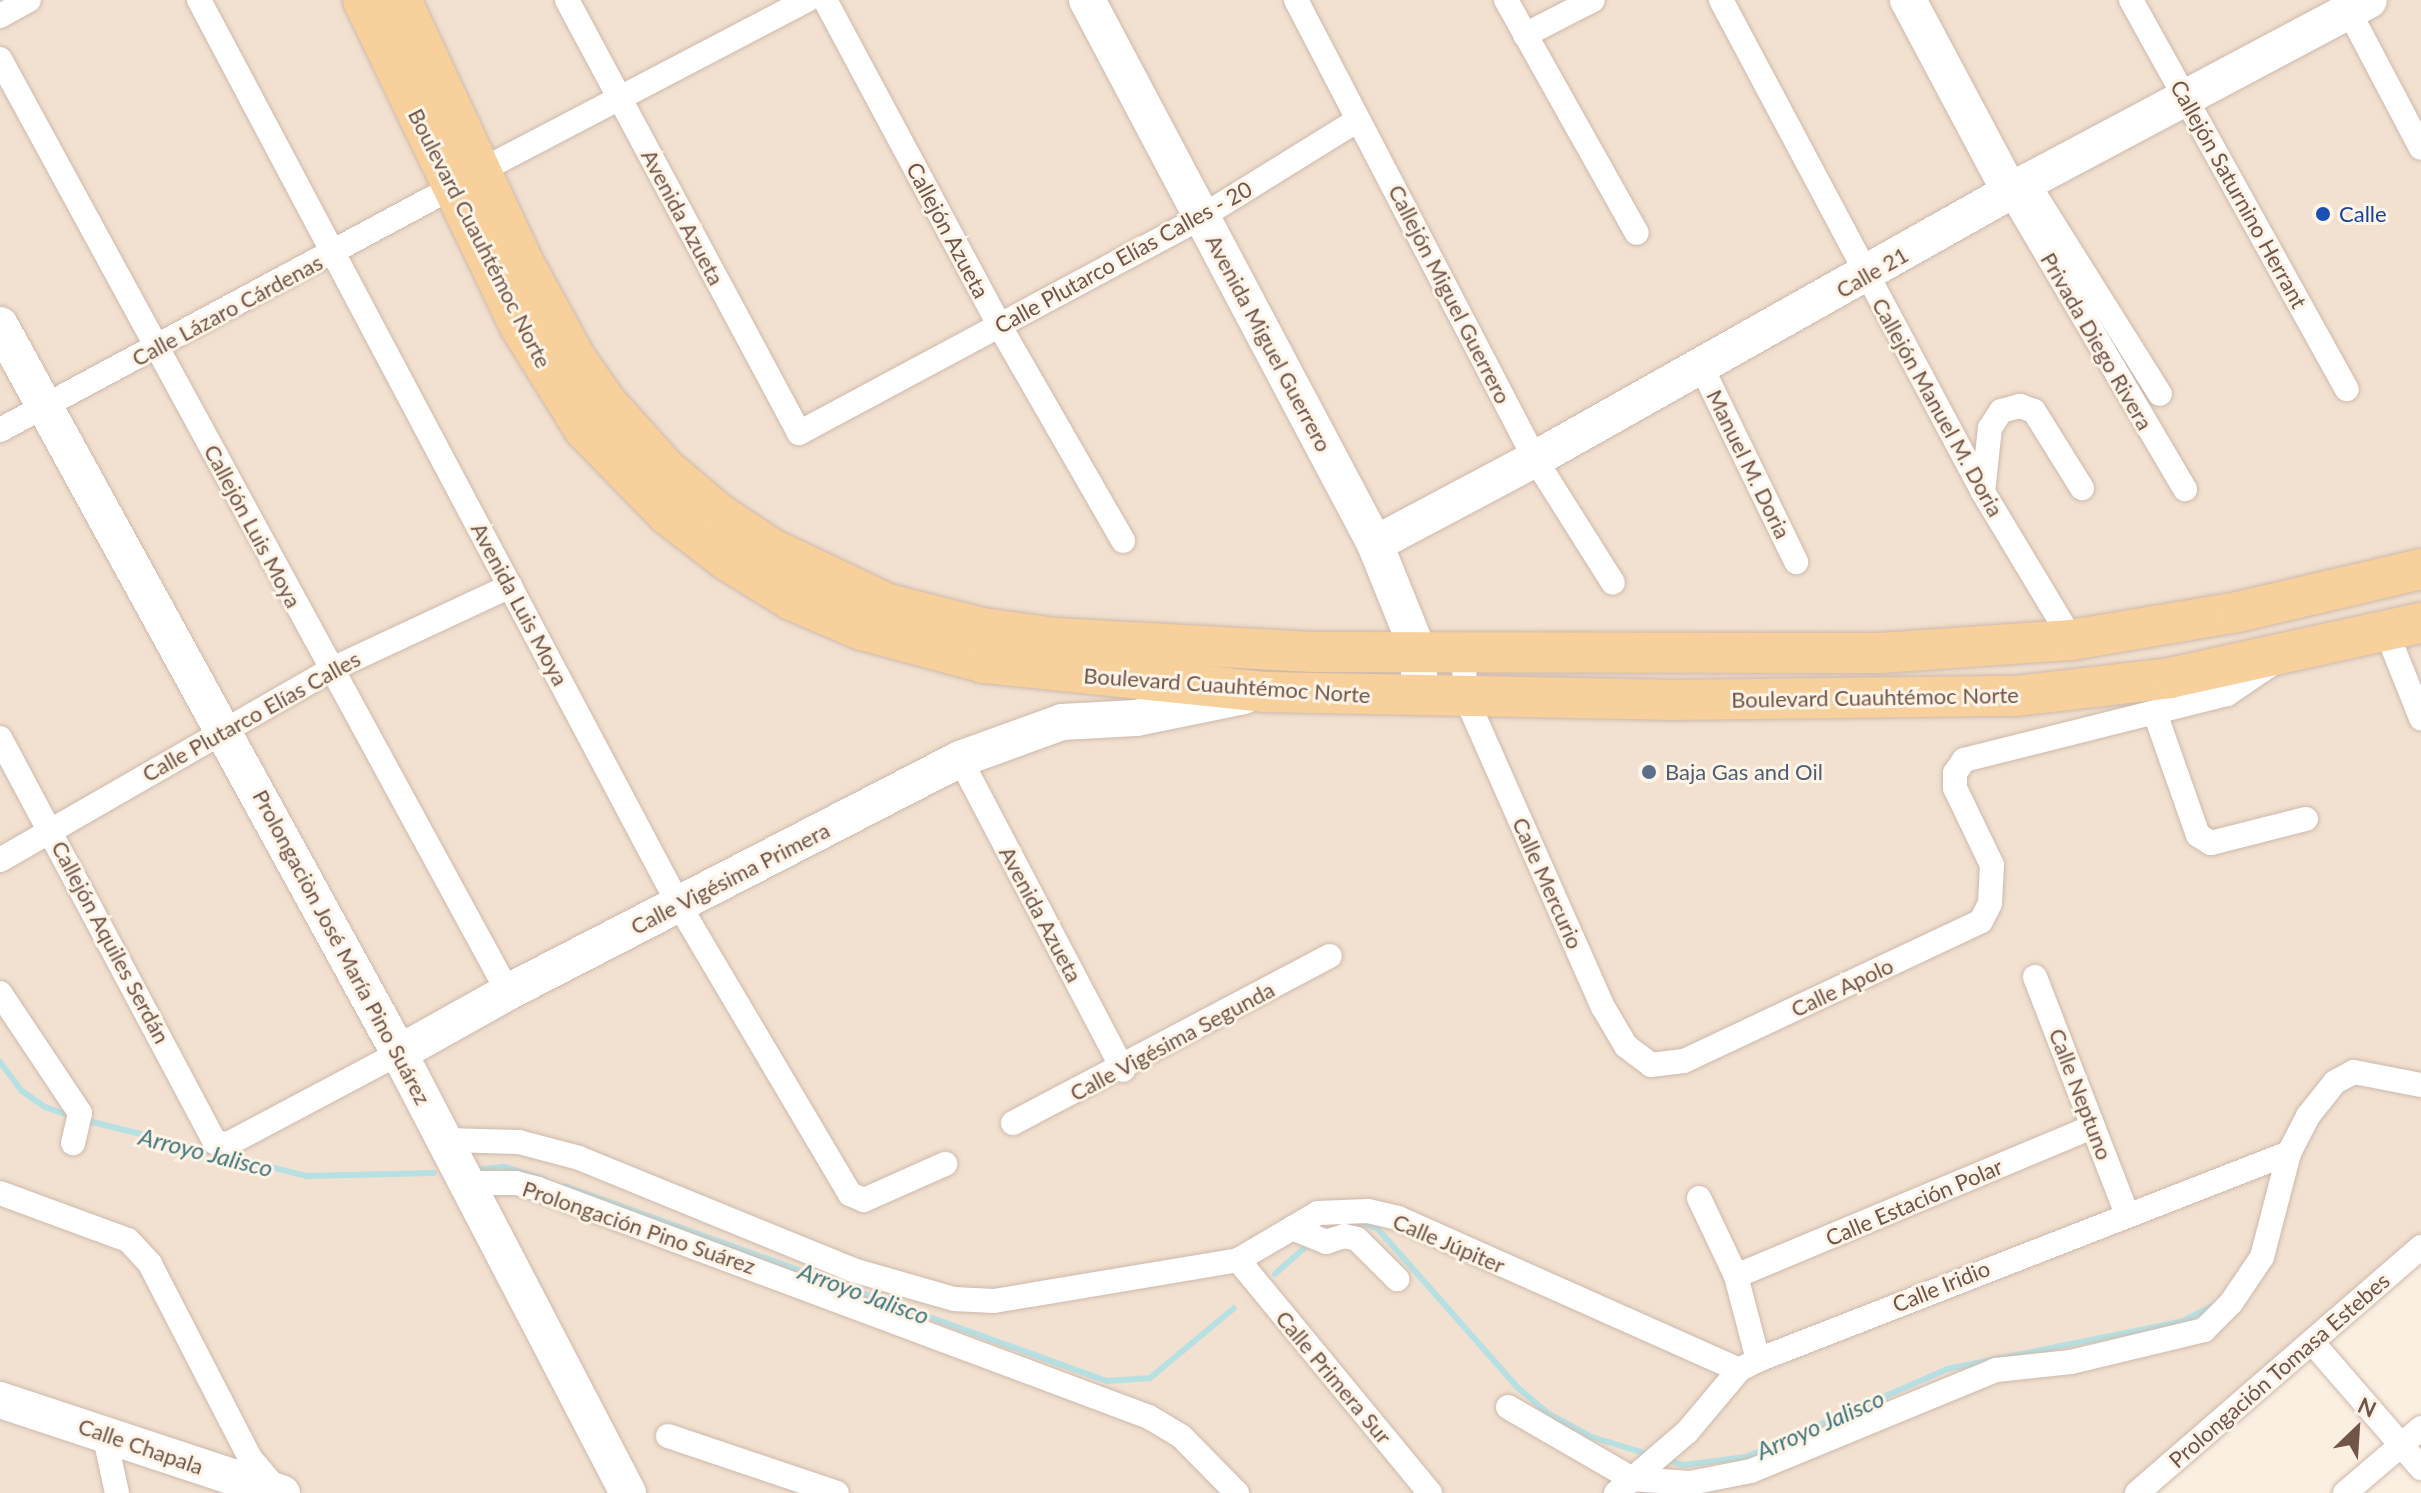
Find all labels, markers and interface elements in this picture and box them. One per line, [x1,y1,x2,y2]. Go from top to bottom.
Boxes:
street label: Callejón Saturnino Herrant [2165,75,2313,313]
street label: Boulevard Cuauhtémoc Norte [403,104,557,372]
street label: Avenida Azueta [636,144,730,290]
street label: Callejón Azueta [901,157,995,303]
street label: Calle Plutarco Elías Calles - 20 [990,175,1256,339]
street label: Callejón Miguel Guerrero [1383,180,1517,408]
place label: Calle [2339,201,2387,227]
marker: Calle [2314,205,2332,223]
street label: Avenida Miguel Guerrero [1201,230,1337,456]
street label: Calle 21 [1831,241,1913,303]
street label: Privada Diego Rivera [2035,248,2159,434]
street label: Calle Lázaro Cárdenas [127,249,327,371]
street label: Callejón Manuel M. Doria [1867,293,2009,521]
street label: Manuel M. Doria [1702,385,1796,543]
street label: Callejón Luis Moya [199,440,307,612]
street label: Avenida Luis Moya [466,518,574,690]
street label: Calle Plutarco Elías Calles [137,645,365,787]
street label: Boulevard Cuauhtémoc Norte [1083,662,1371,708]
street label: Boulevard Cuauhtémoc Norte [1731,681,2019,713]
place label: Baja Gas and Oil [1665,759,1823,785]
marker: Baja Gas and Oil [1640,763,1658,781]
street label: Prolongaciòn José María Pino Suárez [247,785,437,1109]
street label: Calle Mercurio [1507,813,1589,953]
street label: Calle Vigésima Primera [626,816,834,940]
street label: Callejón Aquiles Serdán [46,836,176,1048]
street label: Avenida Azueta [994,841,1088,987]
street label: Calle Apolo [1786,952,1898,1022]
street label: Calle Vigésima Segunda [1065,976,1279,1106]
street label: Calle Neptuno [2044,1025,2118,1163]
water label: Arroyo Jalisco [136,1121,276,1183]
street label: Calle Estación Polar [1822,1153,2006,1251]
street label: Prolongación Pino Suárez [519,1175,759,1279]
street label: Calle Júpiter [1389,1207,1509,1279]
street label: Calle Iridio [1888,1255,1994,1317]
water label: Arroyo Jalisco [794,1256,934,1330]
street label: Prolongación Tomasa Estebes [2163,1267,2395,1473]
street label: Calle Primera Sur [1271,1305,1397,1449]
water label: Arroyo Jalisco [1751,1383,1889,1465]
north arrow [2317,1389,2397,1469]
text: N [2354,1391,2381,1423]
street label: Calle Chapala [75,1412,207,1480]

